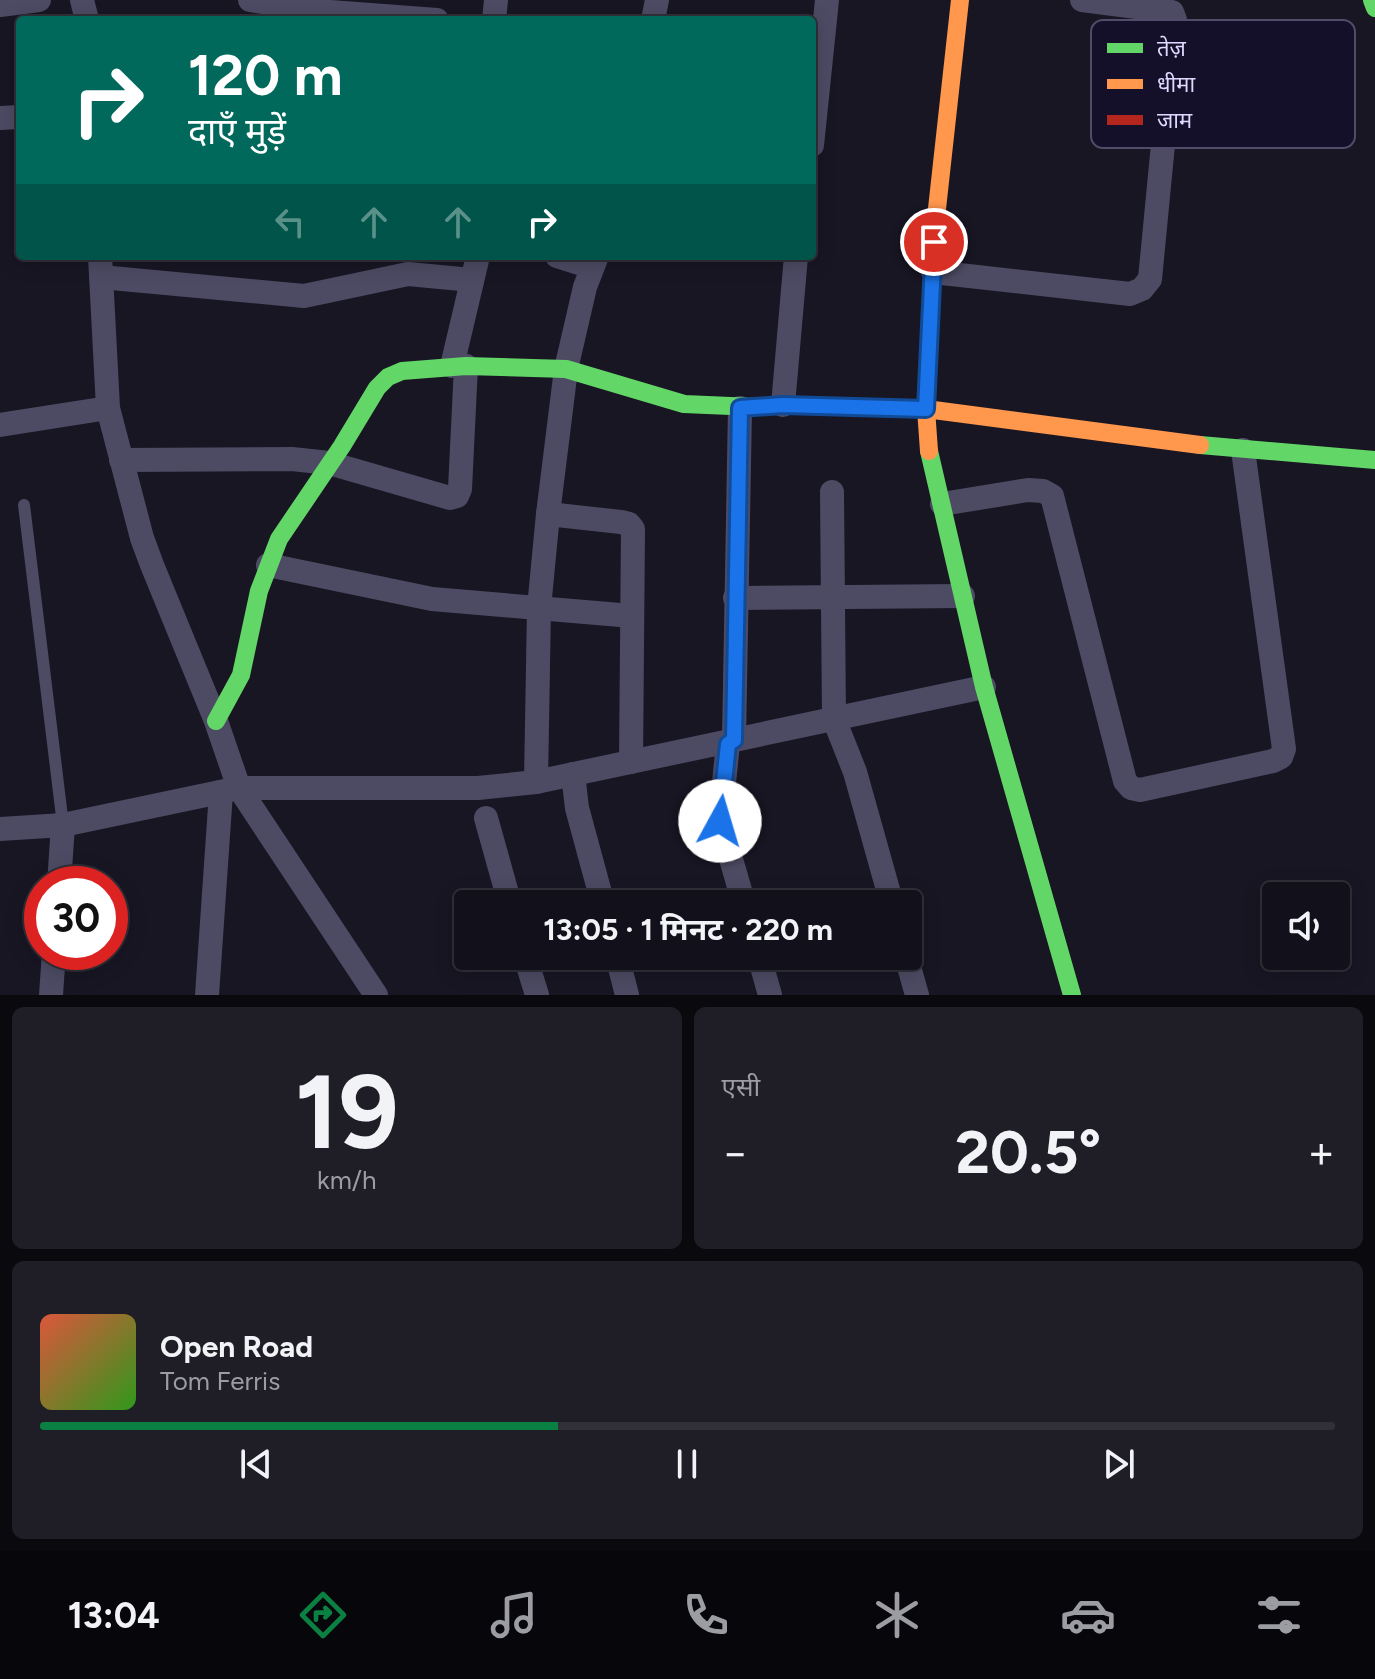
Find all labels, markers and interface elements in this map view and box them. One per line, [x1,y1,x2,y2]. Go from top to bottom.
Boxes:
legend [1091,20,1355,148]
text: तेज़ [1157,35,1187,62]
text: 120 m [188,42,343,109]
icon: right [56,48,160,152]
text: धीमा [1157,71,1195,98]
text: जाम [1157,107,1193,134]
text: दाएँ मुड़ें [188,110,286,153]
icon: left [268,200,312,244]
icon: ahead [352,200,396,244]
icon: ahead [436,200,480,244]
icon: right [520,200,564,244]
pin [900,208,968,276]
icon: arrive [912,220,956,264]
position arrow [678,779,762,863]
speed limit sign: 30 [24,866,128,970]
map controls [1262,882,1350,970]
button: sound [1262,882,1350,970]
text: 13:05 · 1 मिनट · 220 m [543,911,833,948]
text: 19 [295,1049,399,1174]
text: एसी [722,1071,760,1103]
text: 20.5° [955,1116,1101,1188]
text: − [722,1126,749,1179]
text: + [1308,1126,1335,1179]
text: km/h [317,1164,376,1196]
text: Open Road [160,1328,313,1365]
text: Tom Ferris [160,1365,280,1397]
icon: previous [234,1442,278,1486]
icon: pause [665,1442,709,1486]
icon: next [1097,1442,1141,1486]
icon: directions [295,1587,351,1643]
icon: music [486,1587,542,1643]
icon: phone [678,1587,734,1643]
icon: climate [869,1587,925,1643]
icon: car [1060,1587,1116,1643]
icon: filters [1251,1587,1307,1643]
text: 13:04 [68,1594,160,1637]

